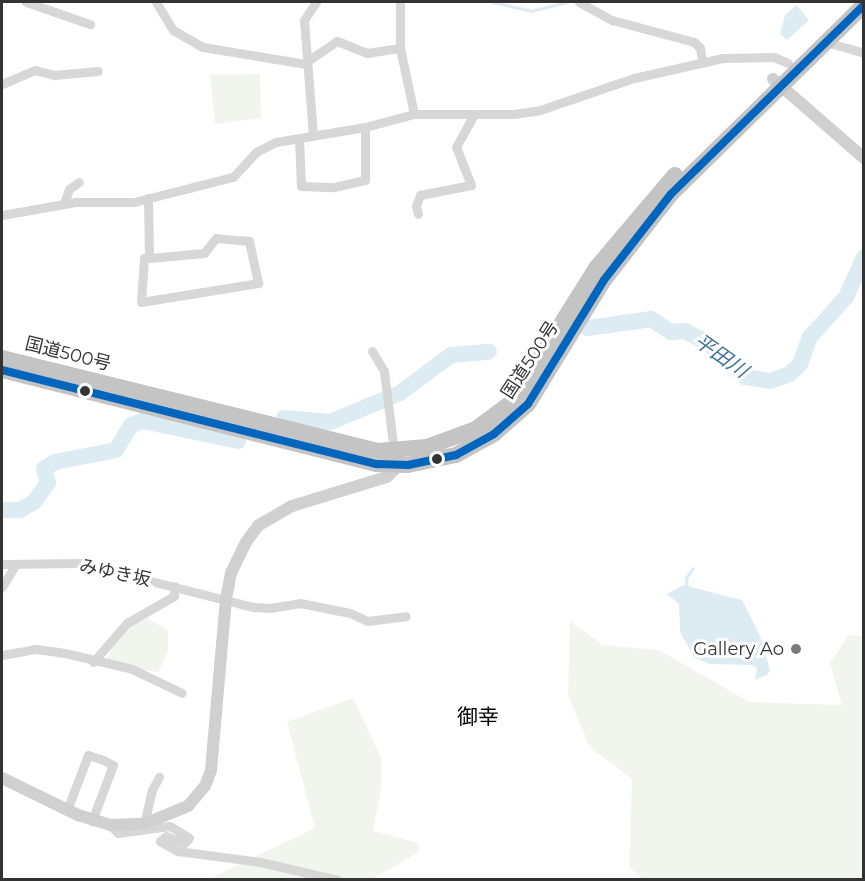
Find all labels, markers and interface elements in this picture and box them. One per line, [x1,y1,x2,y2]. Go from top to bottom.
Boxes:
street label: 国道500号 [497,317,563,403]
water label: 平田川 [690,329,752,383]
street label: 国道500号 [23,333,113,375]
unlabelled marker [79,385,91,397]
unlabelled marker [431,453,443,465]
street label: みゆき坂 [78,555,152,591]
place label: Gallery Ao [693,638,784,660]
marker: Gallery Ao [789,642,803,656]
district label: 御幸 [457,704,499,730]

